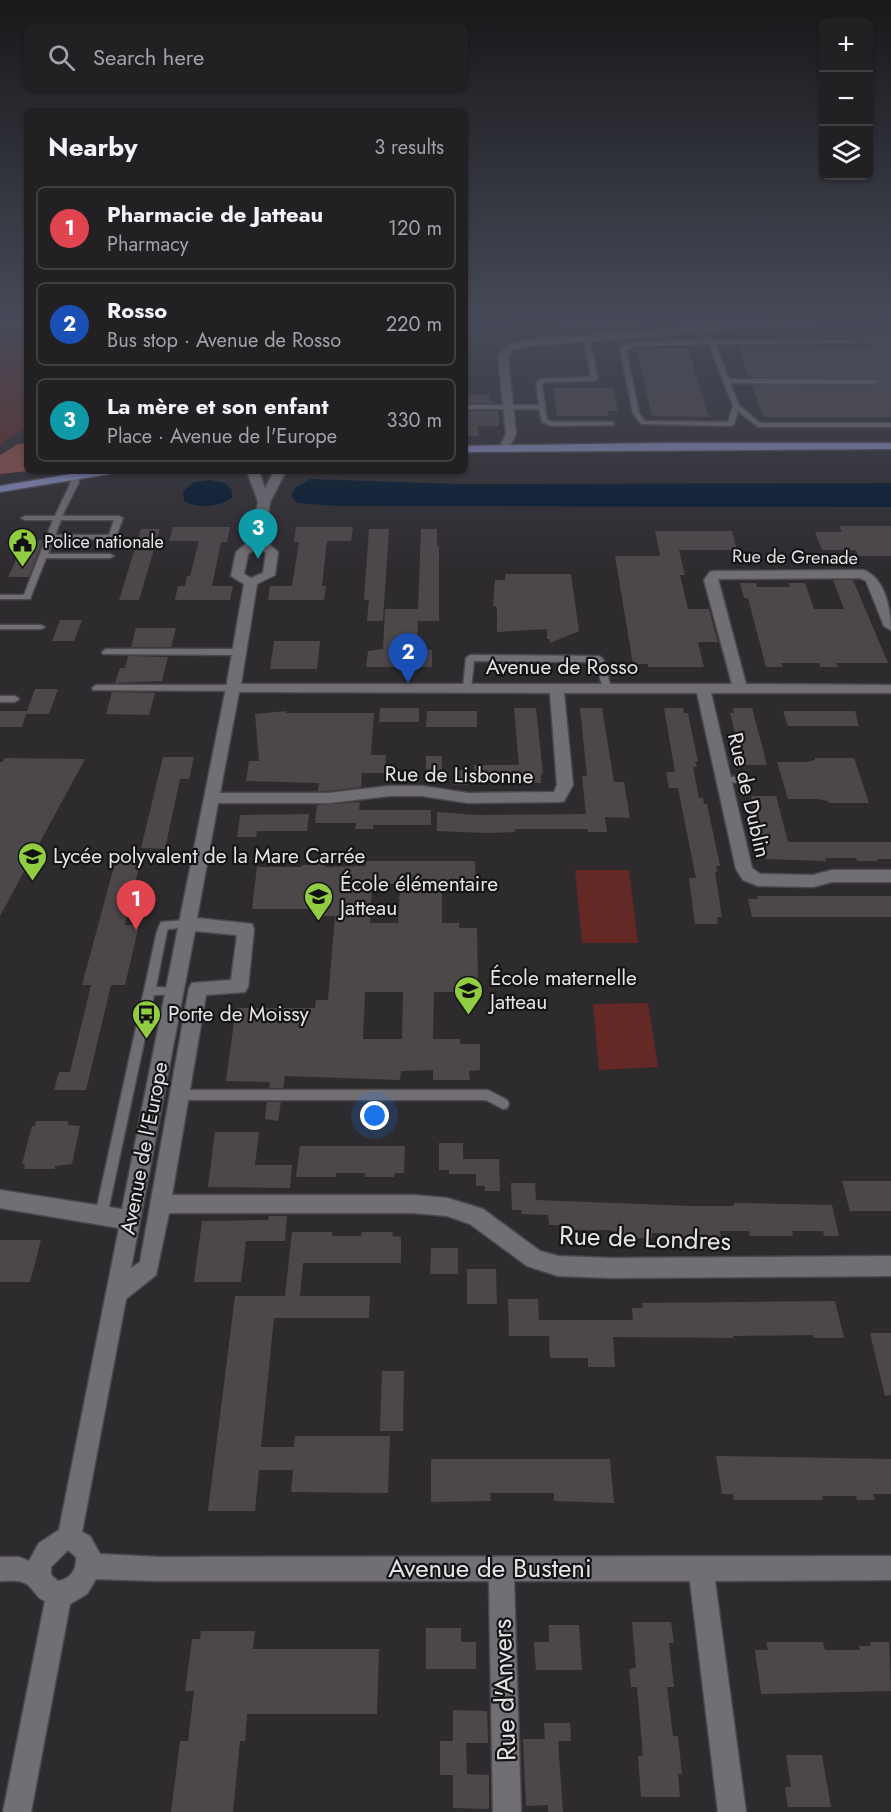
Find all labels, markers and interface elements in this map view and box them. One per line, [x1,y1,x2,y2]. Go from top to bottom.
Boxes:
map controls [819,18,873,180]
button: + [819,18,873,72]
search box [24,24,468,90]
icon: search [45,41,78,74]
text: Search here [93,41,204,73]
button: − [819,72,873,126]
button: layers [819,126,873,180]
text: Nearby [48,128,137,166]
text: 3 results [374,133,444,162]
text: Pharmacie de Jatteau [107,198,323,230]
text: 1 [64,214,75,243]
text: 120 m [388,214,442,243]
text: Pharmacy [107,230,189,259]
text: Rosso [107,294,167,326]
text: 2 [63,310,76,339]
text: 220 m [386,310,442,339]
text: Bus stop · Avenue de Rosso [107,326,341,355]
text: La mère et son enfant [107,390,328,422]
text: 3 [63,406,76,435]
text: 330 m [387,406,442,435]
text: Place · Avenue de l'Europe [107,422,337,451]
pin: 3 [238,510,278,559]
public building icon: Police nationale [7,526,39,568]
place label: Police nationale [44,529,164,555]
street label: Rue de Grenade [732,543,858,571]
pin: 2 [388,634,428,683]
street label: Avenue de Rosso [486,652,638,682]
street label: Rue de Dublin [720,729,778,861]
street label: Rue de Lisbonne [384,759,534,791]
school or university icon: Lycée polyvalent de la Mare Carrée [16,840,48,882]
place label: Lycée polyvalent de la Mare Carrée [53,841,366,871]
place label: École élémentaire Jatteau [337,869,498,923]
pin: 1 [116,880,156,930]
school or university icon: École élémentaire Jatteau [303,880,335,922]
place label: École maternelle Jatteau [487,963,637,1017]
school or university icon: École maternelle Jatteau [453,974,485,1016]
bus stop icon: Porte de Moissy [131,998,163,1040]
place label: Porte de Moissy [168,999,310,1029]
street label: Avenue de l'Europe [113,1059,175,1237]
your location [360,1101,389,1130]
street label: Rue de Londres [558,1216,732,1260]
street label: Avenue de Busteni [388,1549,592,1587]
street label: Rue d'Anvers [483,1618,525,1762]

